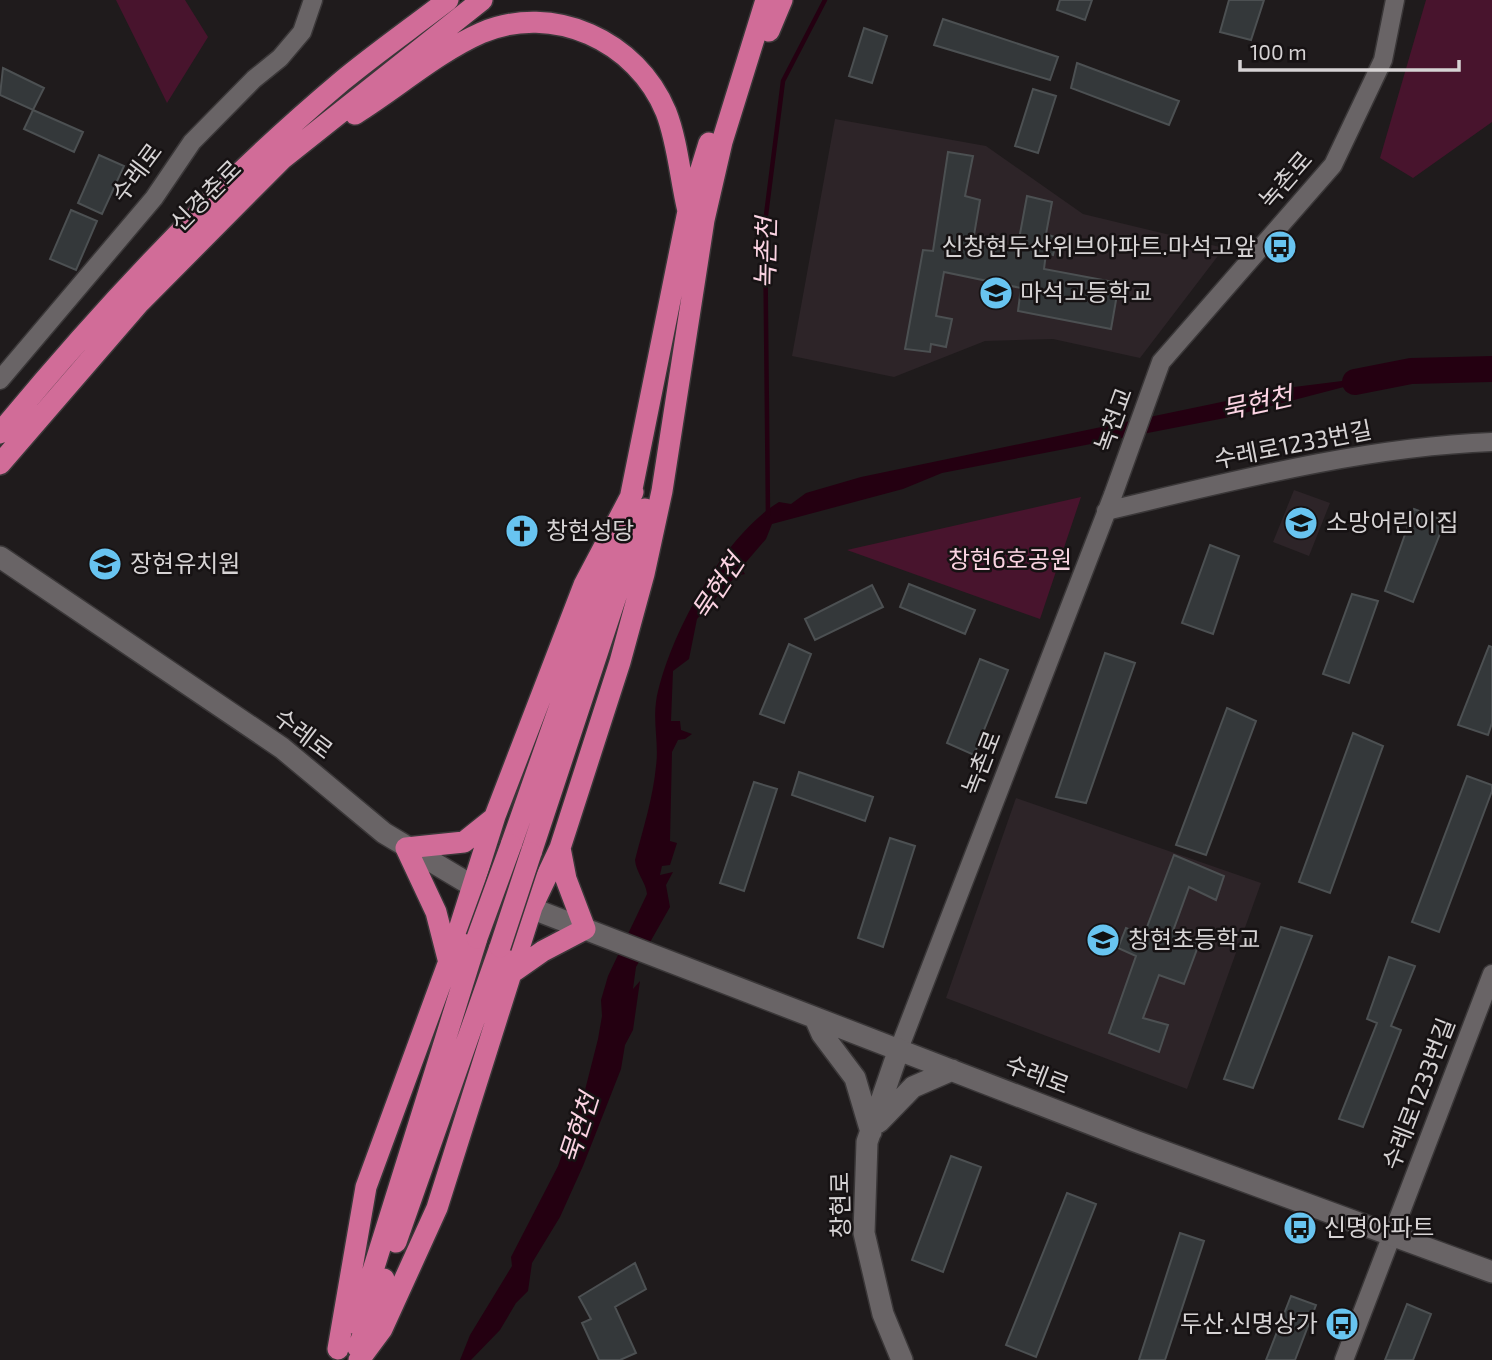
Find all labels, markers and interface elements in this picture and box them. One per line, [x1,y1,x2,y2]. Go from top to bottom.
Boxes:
scale bar [1240,28,1459,72]
text: 100 m [1250,39,1307,64]
street label: 수레로 [104,137,167,207]
street label: 녹촌로 [1252,145,1318,214]
street label: 신경춘로 [163,153,246,236]
water label: 녹촌천 [748,214,781,289]
bus stop icon: 신창현두산위브아파트.마석고앞 [1261,228,1299,266]
place label: 신창현두산위브아파트.마석고앞 [941,231,1256,260]
school or university icon: 마석고등학교 [977,274,1015,312]
place label: 마석고등학교 [1020,277,1152,306]
water label: 묵현천 [1218,378,1298,424]
street label: 녹천교 [1088,383,1138,456]
street label: 수레로1233번길 [1211,414,1374,473]
school or university icon: 소망어린이집 [1282,504,1320,542]
place label: 소망어린이집 [1326,507,1458,536]
church icon: 창현성당 [503,512,541,550]
place label: 창현성당 [546,515,634,544]
park label: 창현6호공원 [948,544,1072,573]
school or university icon: 장현유치원 [86,545,124,583]
water label: 묵현천 [684,545,751,625]
place label: 장현유치원 [130,548,240,577]
street label: 수레로 [269,701,339,764]
street label: 녹촌로 [955,726,1006,799]
school or university icon: 창현초등학교 [1084,921,1122,959]
place label: 창현초등학교 [1128,924,1260,953]
street label: 수레로1233번길 [1375,1014,1460,1173]
street label: 수레로 [1001,1048,1074,1099]
water label: 묵현천 [552,1086,604,1166]
street label: 창현로 [824,1172,855,1238]
bus stop icon: 신명아파트 [1281,1209,1319,1247]
place label: 신명아파트 [1324,1212,1434,1241]
bus stop icon: 두산.신명상가 [1323,1305,1361,1343]
place label: 두산.신명상가 [1180,1308,1318,1337]

